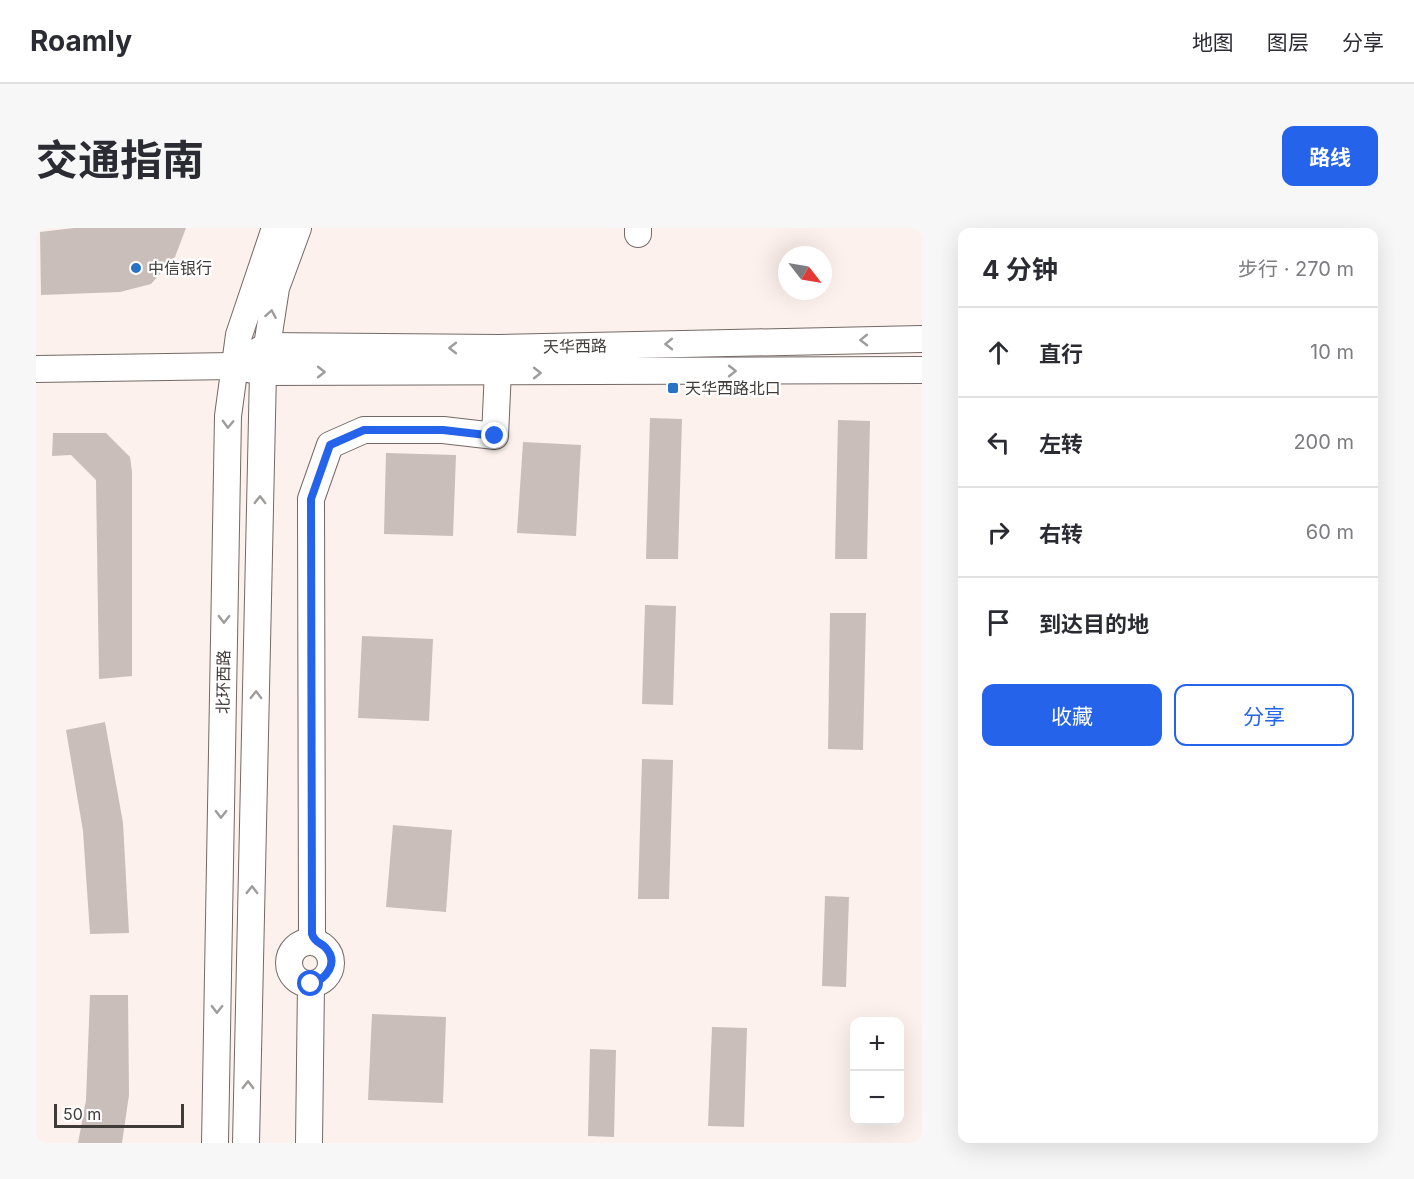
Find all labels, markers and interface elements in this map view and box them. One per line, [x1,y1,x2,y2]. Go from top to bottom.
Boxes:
text: Roamly [30,24,132,58]
text: 地图 [1192,30,1234,55]
text: 图层 [1267,30,1309,55]
text: 分享 [1342,30,1384,55]
button: 路线 [1282,126,1378,186]
text: 交通指南 [36,134,204,185]
north arrow [778,246,832,300]
text: 4 分钟 [982,254,1058,285]
text: 步行 · 270 m [1238,257,1354,281]
place label: 中信银行 [148,258,212,278]
marker: 中信银行 [129,261,143,275]
one-way arrow [265,310,277,319]
one-way arrow [859,334,868,346]
street label: 天华西路 [543,335,607,357]
icon: ahead [982,336,1015,369]
one-way arrow [664,338,673,350]
text: 10 m [1310,340,1354,364]
one-way arrow [448,341,457,354]
text: 直行 [1039,341,1083,367]
one-way arrow [728,365,737,377]
one-way arrow [317,366,326,378]
one-way arrow [533,367,542,379]
place label: 天华西路北口 [685,378,781,398]
marker: 天华西路北口 [666,381,680,395]
one-way arrow [222,419,234,428]
route end [481,422,507,448]
icon: left [982,426,1015,459]
text: 200 m [1293,430,1354,454]
text: 左转 [1039,431,1083,457]
one-way arrow [254,495,266,504]
icon: right [982,516,1015,549]
text: 60 m [1306,520,1354,544]
text: 右转 [1039,521,1083,547]
icon: arrive [982,606,1015,639]
text: 到达目的地 [1039,611,1149,637]
one-way arrow [218,614,231,623]
street label: 北环西路 [212,650,234,714]
button: 收藏 [982,684,1162,746]
button: 分享 [1174,684,1354,746]
one-way arrow [250,690,262,699]
one-way arrow [215,809,227,818]
one-way arrow [246,885,258,894]
route start [297,970,323,996]
one-way arrow [211,1004,224,1013]
map controls [850,1017,904,1125]
button: + [850,1017,904,1071]
button: − [850,1071,904,1125]
one-way arrow [241,1080,254,1089]
scale bar [54,1101,184,1128]
text: 50 m [63,1104,101,1124]

